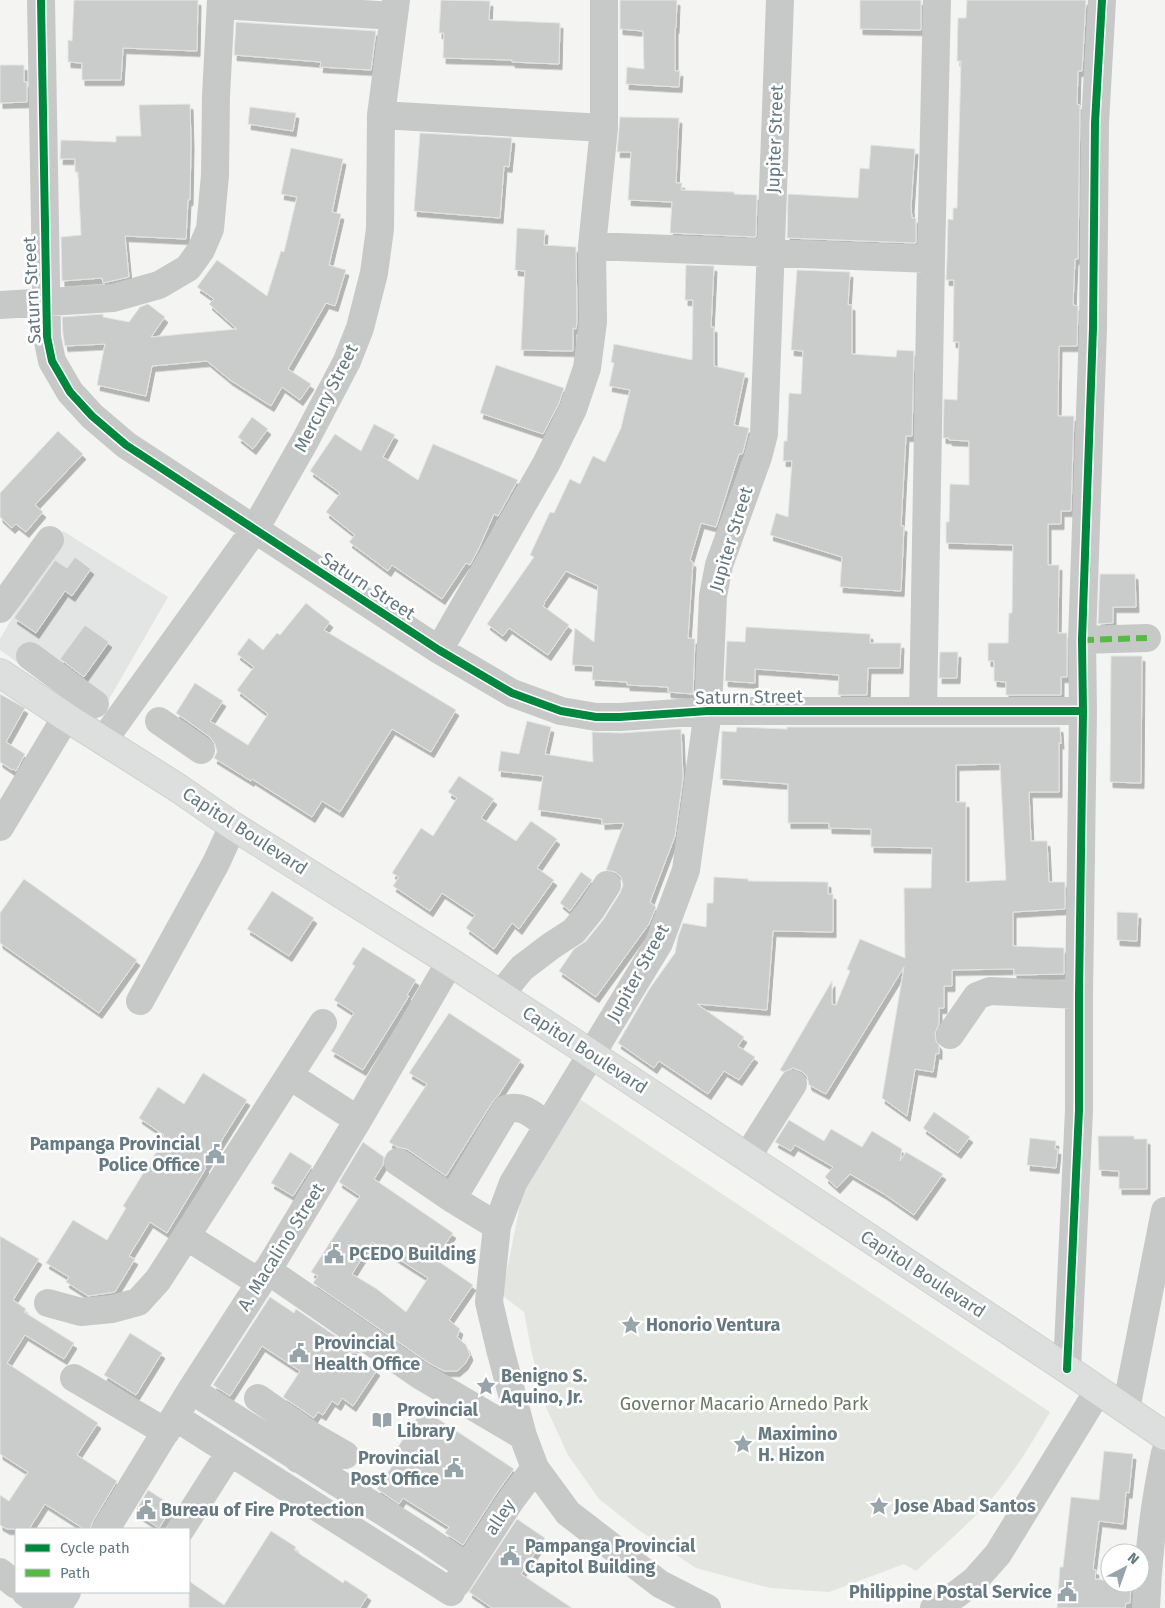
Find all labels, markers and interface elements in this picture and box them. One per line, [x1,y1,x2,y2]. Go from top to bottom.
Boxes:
street label: Jupiter Street [762,84,788,194]
street label: Saturn Street [18,235,46,344]
street label: Mercury Street [289,340,363,456]
street label: Jupiter Street [705,484,758,594]
street label: Saturn Street [317,547,420,625]
street label: Saturn Street [695,685,804,709]
street label: Capitol Boulevard [178,782,312,880]
street label: Jupiter Street [602,920,674,1026]
street label: Capitol Boulevard [518,1001,652,1099]
place label: Pampanga Provincial Police Office [30,1133,201,1176]
public building icon: Pampanga Provincial Police Office [204,1143,226,1165]
street label: A. Macalino Street [233,1179,329,1315]
street label: Capitol Boulevard [856,1225,990,1323]
public building icon: PCEDO Building [323,1243,345,1265]
place label: PCEDO Building [349,1243,476,1265]
place icon: Honorio Ventura [620,1314,642,1336]
place label: Honorio Ventura [646,1314,780,1336]
place label: Provincial Health Office [314,1332,420,1375]
public building icon: Provincial Health Office [288,1342,310,1364]
place label: Benigno S. Aquino, Jr. [500,1365,587,1408]
place icon: Benigno S. Aquino, Jr. [475,1375,497,1397]
park label: Governor Macario Arnedo Park [620,1393,869,1415]
place label: Provincial Library [397,1399,479,1442]
library icon: Provincial Library [371,1409,393,1431]
place label: Maximino H. Hizon [758,1423,838,1466]
place icon: Maximino H. Hizon [732,1433,754,1455]
place label: Provincial Post Office [350,1447,440,1490]
public building icon: Provincial Post Office [443,1457,465,1479]
street label: alley [480,1495,520,1539]
place icon: Jose Abad Santos [868,1495,890,1517]
place label: Jose Abad Santos [893,1495,1036,1517]
public building icon: Bureau of Fire Protection [135,1499,157,1521]
place label: Bureau of Fire Protection [161,1499,364,1521]
legend [15,1528,190,1593]
place label: Pampanga Provincial Capitol Building [525,1535,696,1578]
text: Cycle path [60,1539,130,1557]
north arrow [1100,1543,1150,1593]
public building icon: Pampanga Provincial Capitol Building [499,1545,521,1567]
text: N [1124,1549,1142,1568]
text: Path [60,1564,90,1582]
place label: Philippine Postal Service [849,1581,1052,1603]
public building icon: Philippine Postal Service [1056,1581,1078,1603]

